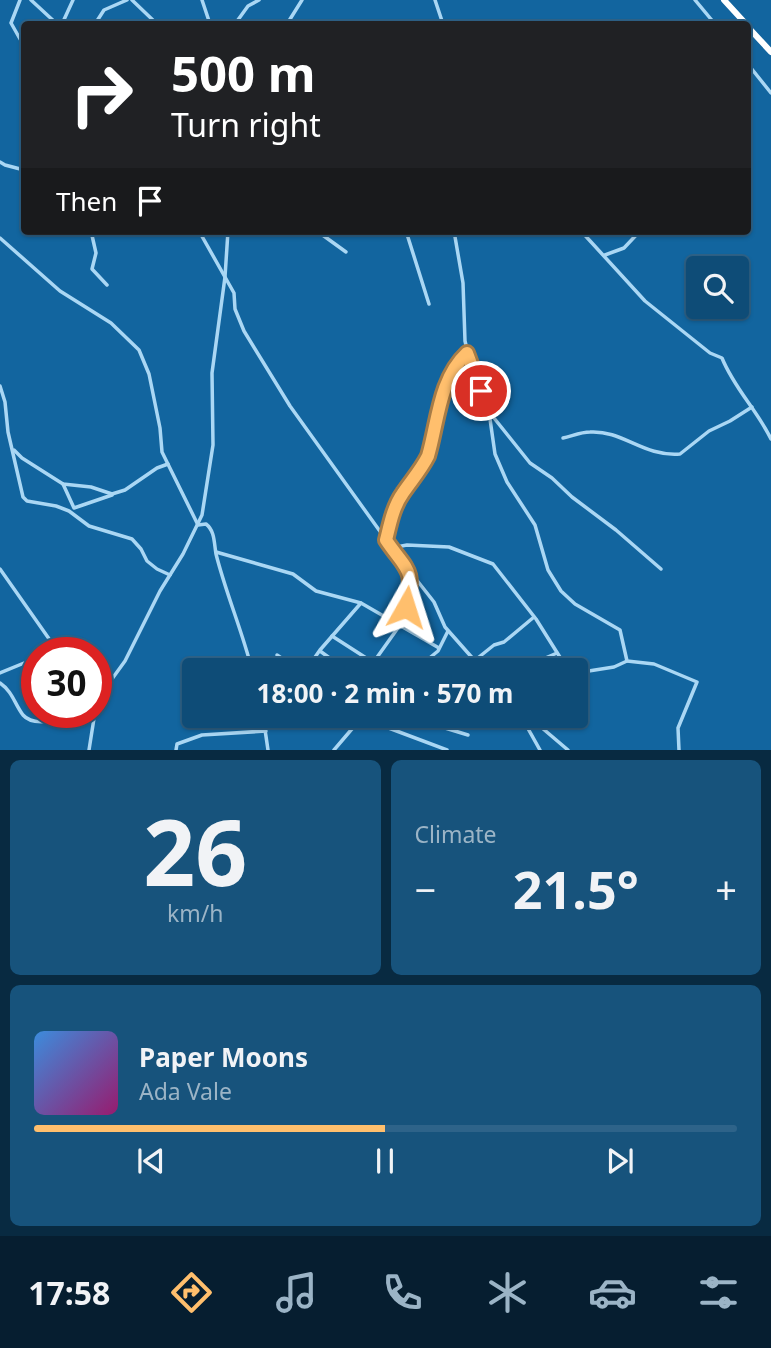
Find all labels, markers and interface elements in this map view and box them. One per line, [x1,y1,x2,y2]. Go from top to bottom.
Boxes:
text: 500 m [171,40,316,106]
icon: right [56,49,147,140]
text: Turn right [171,103,321,146]
icon: arrive [131,182,169,220]
text: Then [56,183,117,219]
map controls [686,256,749,319]
button: search [686,256,749,319]
pin [451,361,511,421]
icon: arrive [462,372,500,410]
position arrow [369,570,443,644]
speed limit sign: 30 [21,637,112,728]
text: 18:00 · 2 min · 570 m [257,675,513,711]
text: 26 [143,789,247,913]
text: Climate [415,818,497,850]
text: 21.5° [513,853,639,924]
text: − [415,863,436,915]
text: + [715,863,737,915]
text: km/h [167,897,224,929]
text: Paper Moons [139,1039,308,1075]
text: Ada Vale [139,1075,232,1107]
icon: previous [132,1142,170,1180]
icon: pause [366,1142,404,1180]
icon: next [601,1142,639,1180]
icon: directions [167,1268,216,1317]
icon: music [272,1268,321,1317]
icon: phone [378,1268,427,1317]
icon: climate [483,1268,532,1317]
icon: car [588,1268,637,1317]
icon: filters [694,1268,743,1317]
text: 17:58 [28,1271,110,1314]

